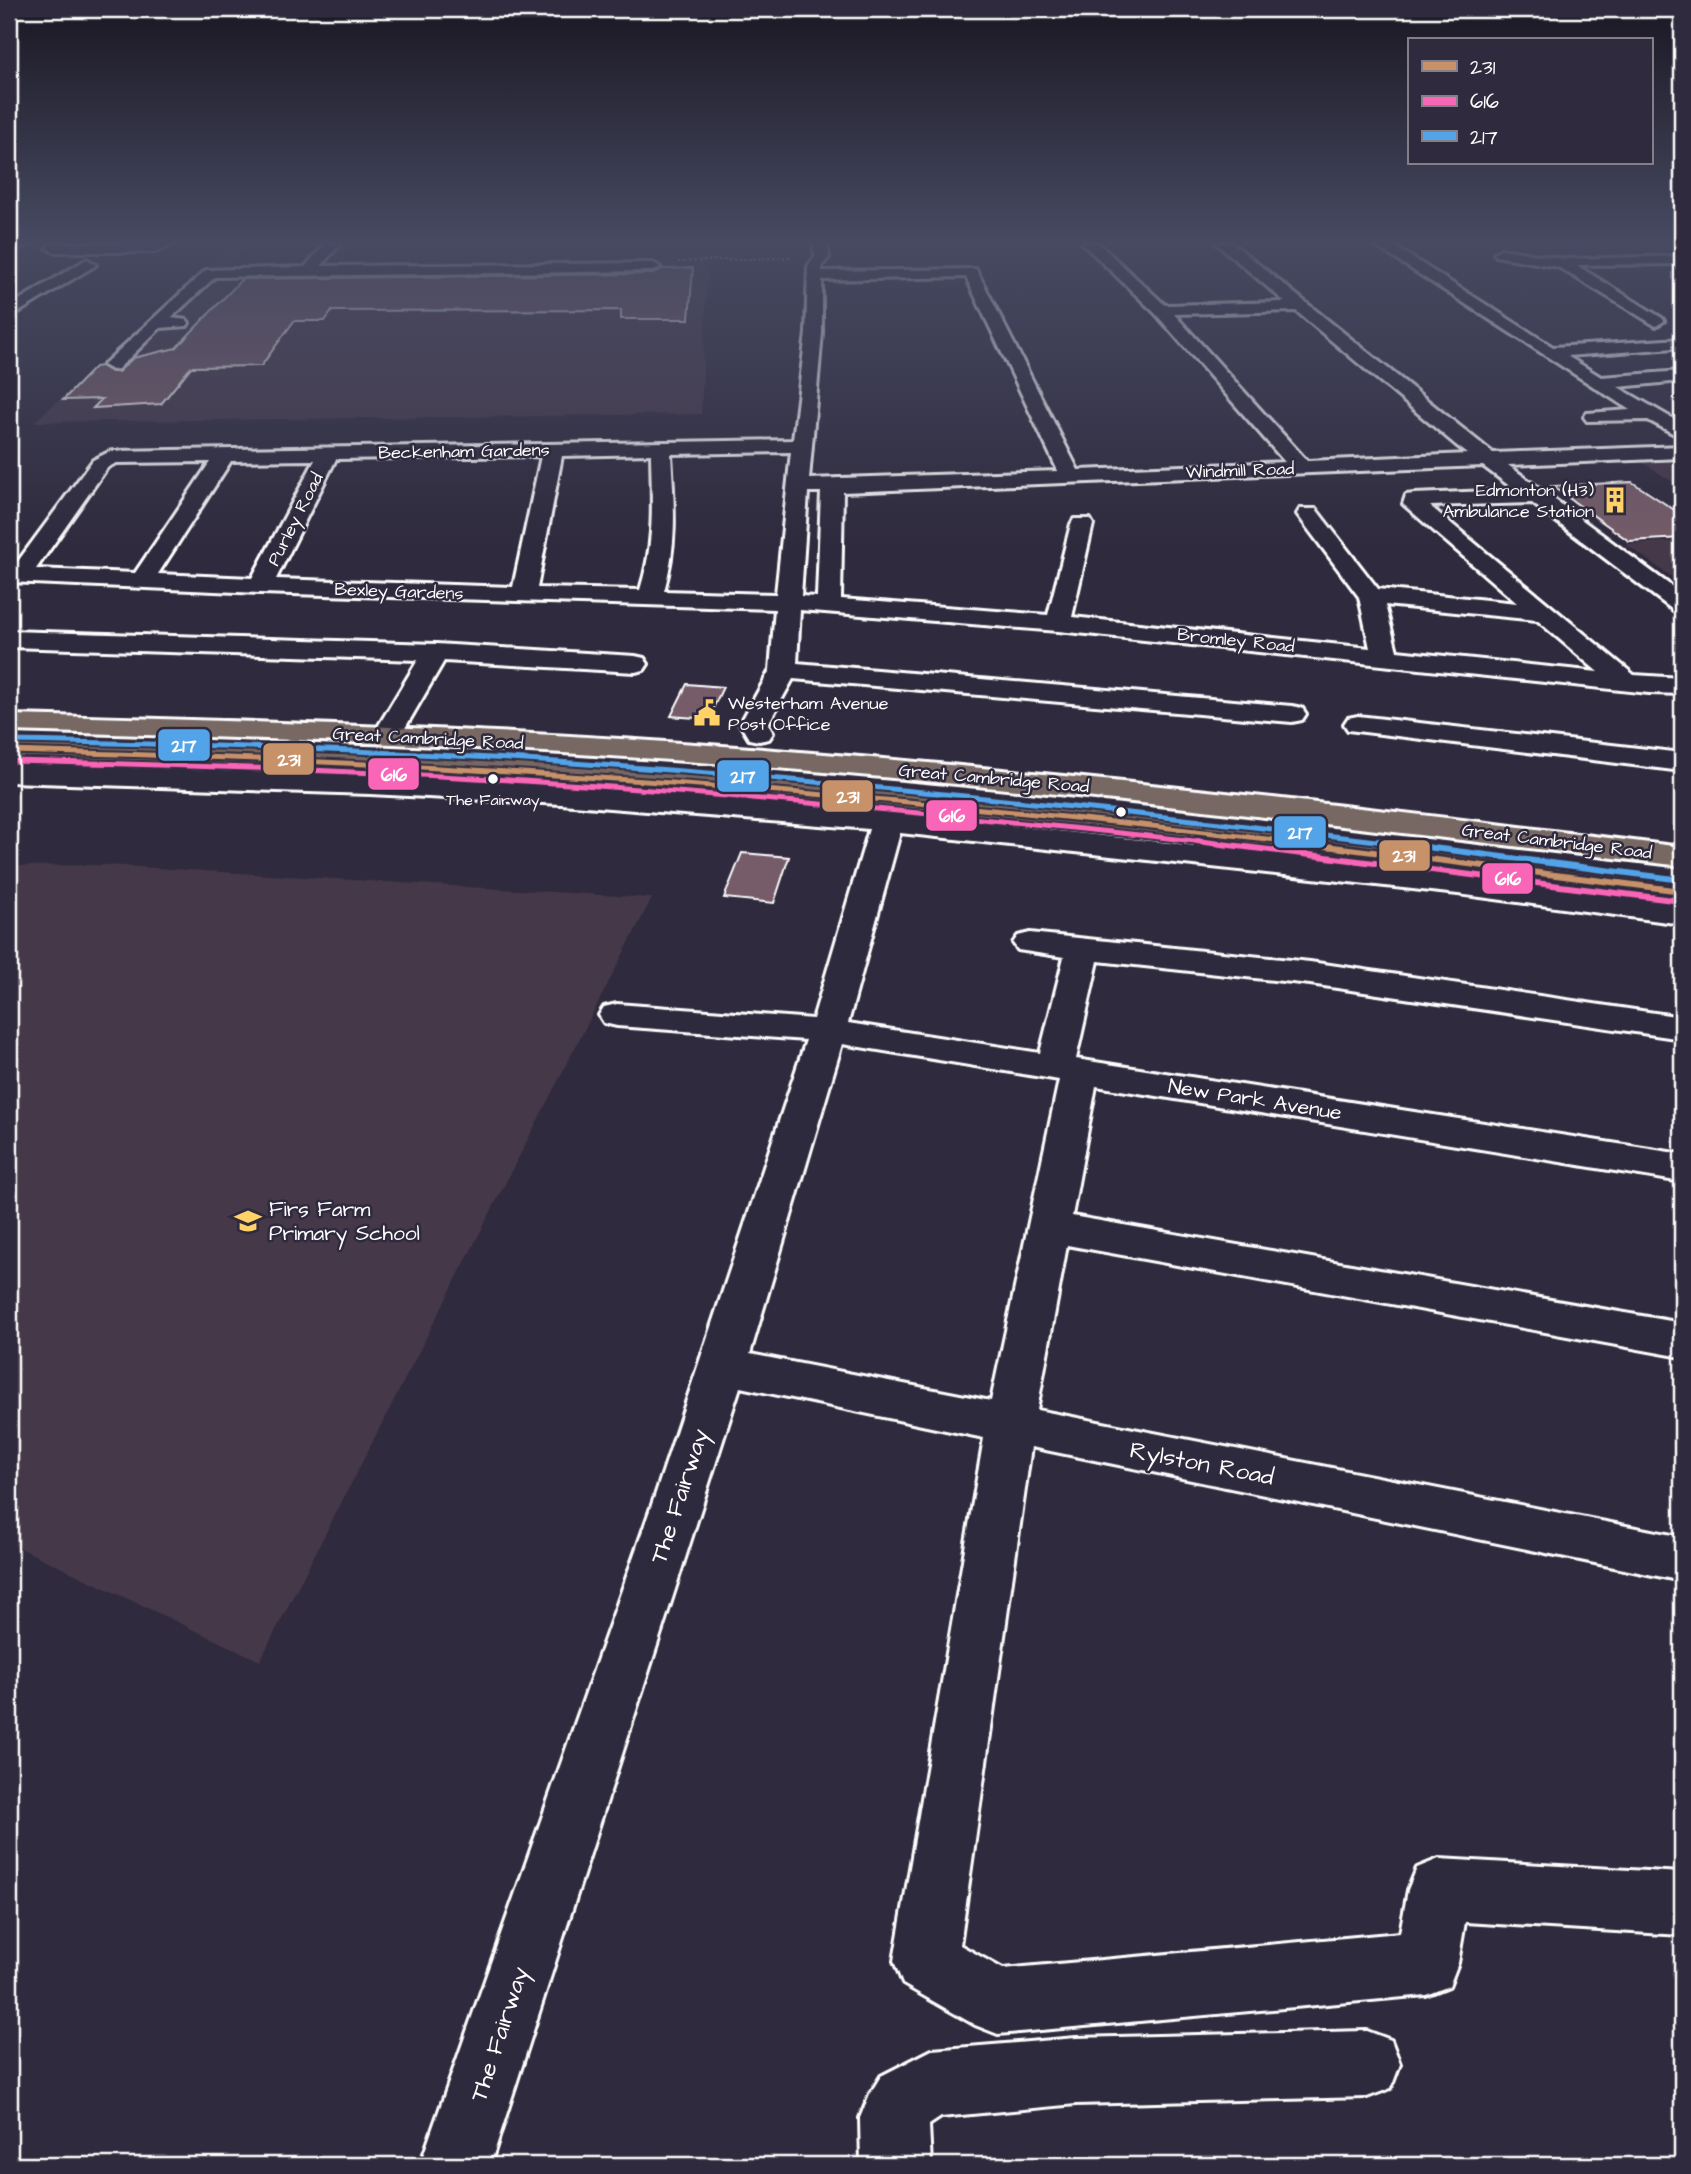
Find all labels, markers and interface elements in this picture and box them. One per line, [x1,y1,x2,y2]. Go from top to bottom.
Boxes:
legend [1408,38,1652,164]
text: 231 [1470,53,1496,82]
text: 616 [1470,87,1499,116]
text: 217 [1470,123,1498,152]
street label: Beckenham Gardens [378,438,550,465]
street label: Windmill Road [1185,456,1295,485]
street label: Purley Road [261,468,331,571]
place label: Edmonton (H3) Ambulance Station [1443,478,1594,524]
building icon: Edmonton (H3) Ambulance Station [1600,485,1630,515]
street label: Bexley Gardens [334,577,464,607]
street label: Bromley Road [1176,622,1296,660]
place label: Westerham Avenue Post Office [728,691,889,737]
public building icon: Westerham Avenue Post Office [692,698,722,728]
street label: Great Cambridge Road [332,721,524,757]
line badge: 217 [157,728,211,762]
text: 217 [171,733,197,760]
line badge: 231 [262,742,315,776]
text: 231 [277,747,301,774]
line badge: 616 [367,757,420,791]
street label: Great Cambridge Road [898,758,1090,800]
line badge: 217 [716,759,770,793]
text: 616 [381,762,407,789]
text: 217 [730,764,756,791]
marker: The Fairway [486,772,500,786]
line badge: 231 [821,779,874,813]
text: 231 [836,784,860,811]
place label: The Fairway [446,789,540,812]
line badge: 616 [925,799,978,832]
text: 616 [939,803,965,830]
unlabelled marker [1114,805,1128,819]
line badge: 217 [1273,815,1327,849]
street label: Great Cambridge Road [1460,817,1653,867]
text: 217 [1287,820,1313,847]
line badge: 231 [1378,839,1431,872]
text: 231 [1392,843,1416,870]
line badge: 616 [1481,862,1534,895]
text: 616 [1495,866,1521,893]
street label: New Park Avenue [1166,1071,1344,1128]
place label: Firs Farm Primary School [269,1195,420,1250]
school or university icon: Firs Farm Primary School [233,1206,263,1236]
street label: The Fairway [642,1425,719,1568]
street label: Rylston Road [1127,1433,1277,1496]
street label: The Fairway [462,1963,539,2106]

